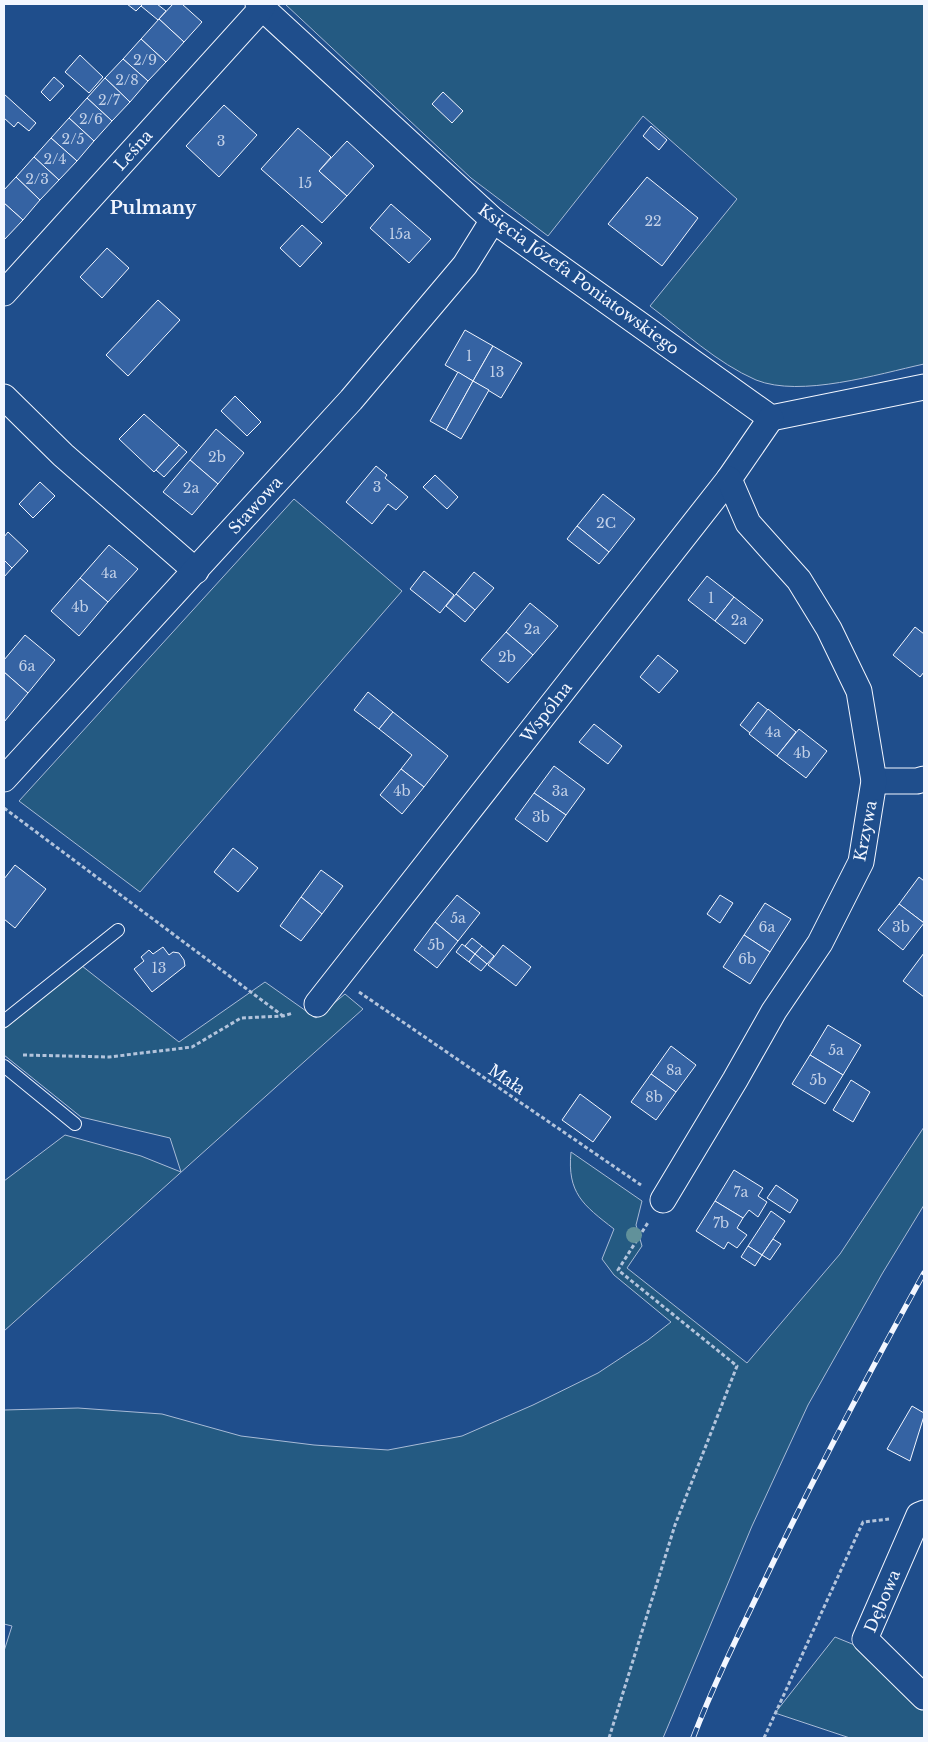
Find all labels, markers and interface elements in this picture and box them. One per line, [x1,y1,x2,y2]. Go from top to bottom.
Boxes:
house number: 2/9 [133,51,157,69]
house number: 2/8 [115,71,139,89]
house number: 2/7 [98,91,121,109]
house number: 2/6 [79,110,103,128]
street label: Leśna [110,125,157,175]
house number: 2/5 [62,130,84,148]
house number: 3 [217,132,225,150]
house number: 2/4 [44,150,66,168]
house number: 2/3 [25,170,49,188]
house number: 15 [298,174,312,192]
district label: Pulmany [110,197,197,219]
street label: Księcia Józefa Poniatowskiego [475,199,683,359]
house number: 22 [644,212,662,230]
house number: 15a [389,225,411,243]
house number: 1 [466,347,472,365]
house number: 13 [490,363,504,381]
house number: 2b [208,448,226,466]
street label: Stawowa [224,472,286,538]
house number: 3 [373,478,381,496]
house number: 2a [183,479,199,497]
house number: 2C [596,514,616,532]
house number: 4a [101,564,117,582]
house number: 1 [708,589,714,607]
house number: 4b [71,598,89,616]
house number: 2a [731,611,747,629]
house number: 2a [524,620,540,638]
house number: 2b [498,648,516,666]
house number: 6a [19,657,36,675]
street label: Wspólna [516,678,576,747]
house number: 4a [765,723,781,741]
house number: 4b [793,744,811,762]
house number: 4b [393,782,411,800]
house number: 3a [552,782,568,800]
street label: Krzywa [849,799,881,863]
house number: 3b [532,808,550,826]
house number: 5a [450,909,466,927]
house number: 6a [759,918,776,936]
house number: 3b [892,918,910,936]
house number: 5b [427,936,445,954]
house number: 6b [738,950,756,968]
house number: 13 [152,959,166,977]
house number: 5a [828,1041,844,1059]
street label: Mała [485,1059,529,1099]
house number: 8a [666,1061,682,1079]
house number: 5b [809,1071,827,1089]
house number: 8b [645,1088,663,1106]
house number: 7a [734,1183,749,1201]
house number: 7b [713,1214,729,1232]
street label: Dębowa [860,1566,904,1635]

